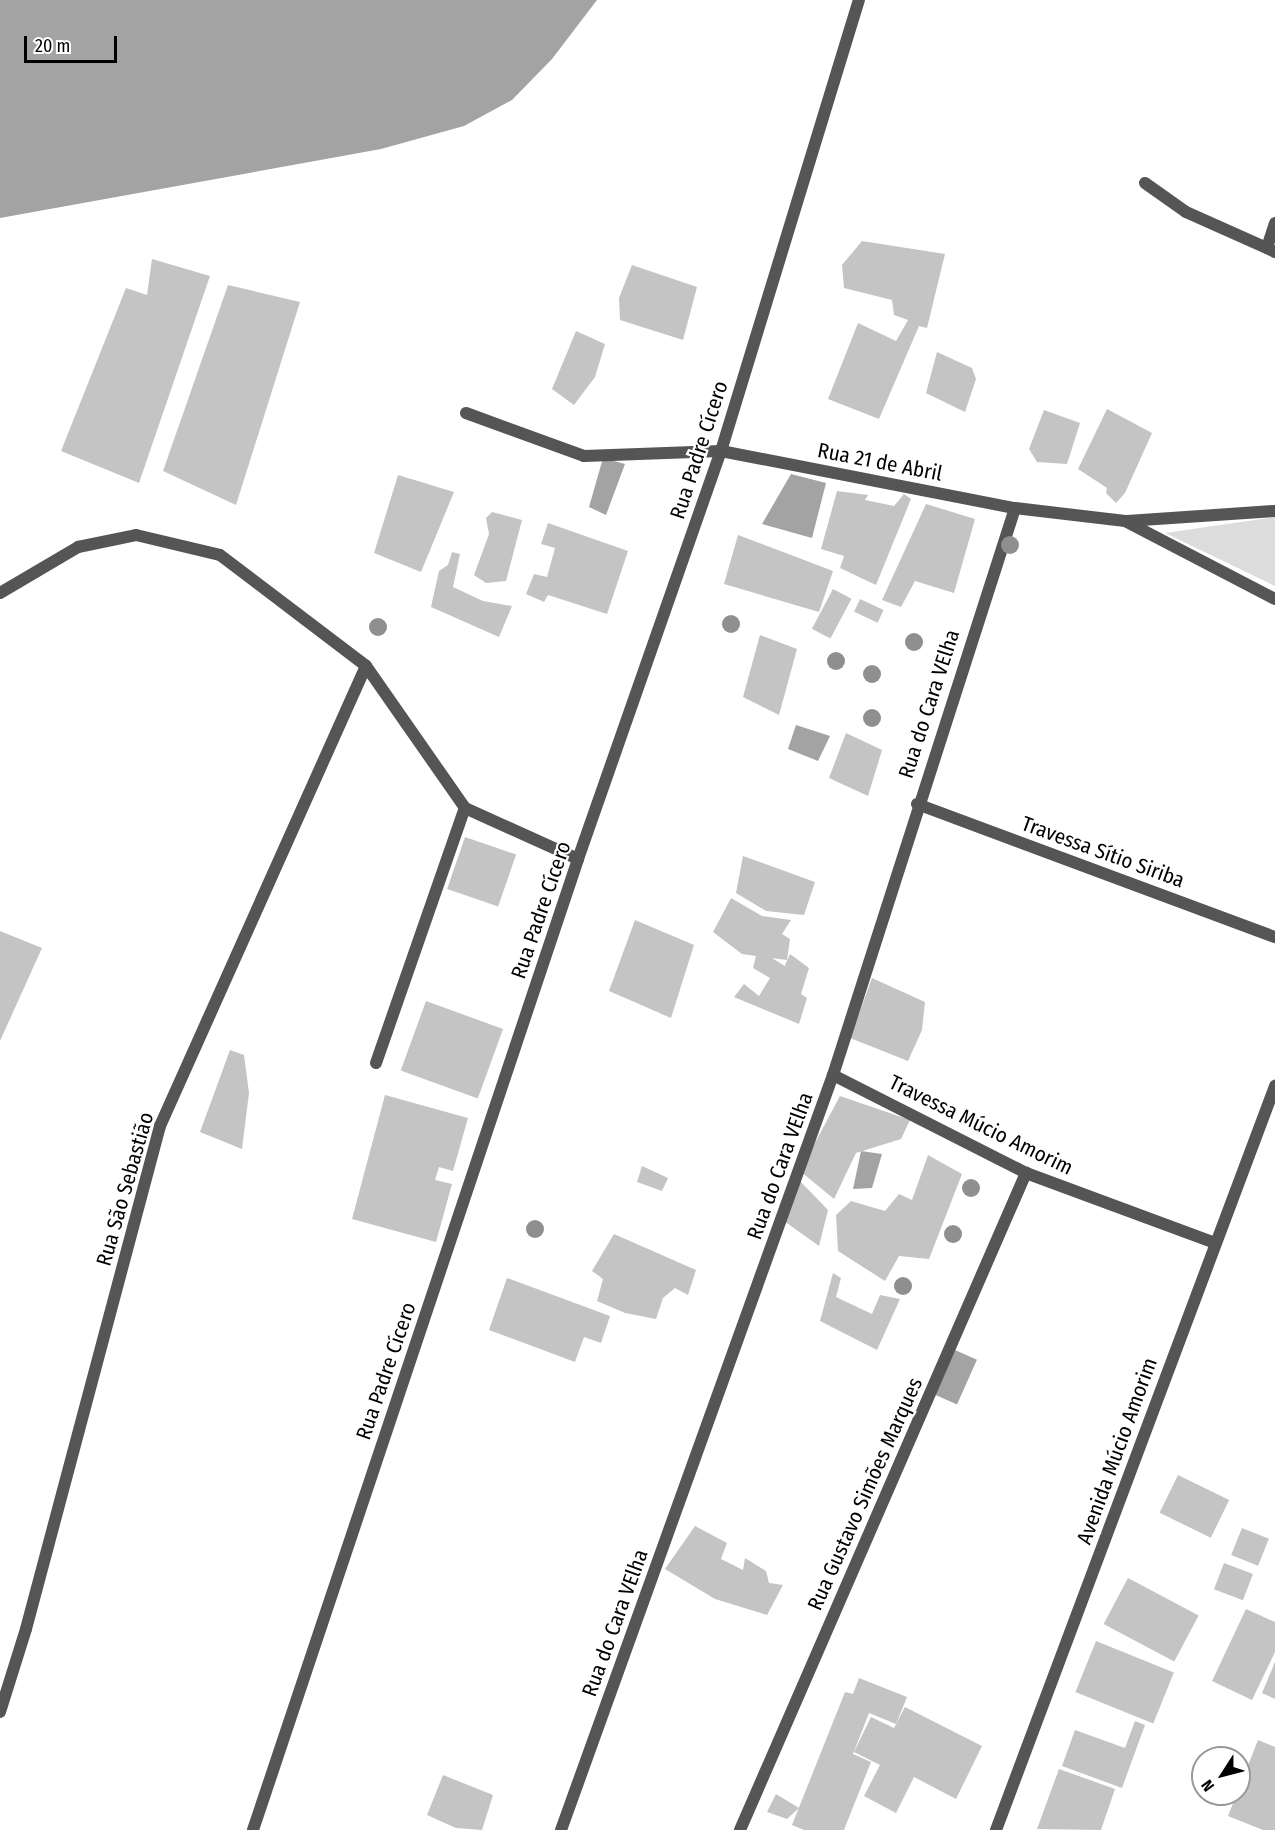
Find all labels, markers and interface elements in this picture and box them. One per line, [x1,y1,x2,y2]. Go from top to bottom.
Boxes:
scale bar [27,24,120,62]
text: 20 m [35,35,70,57]
street label: Rua Padre Cícero [665,378,733,522]
street label: Rua 21 de Abril [815,438,945,486]
street label: Rua do Cara VElha [893,626,965,782]
street label: Travessa Sítio Siriba [1018,811,1188,893]
street label: Rua Padre Cícero [506,838,576,982]
street label: Travessa Múcio Amorim [885,1070,1077,1180]
street label: Rua do Cara VElha [742,1089,818,1243]
street label: Rua São Sebastião [91,1109,159,1269]
street label: Rua Padre Cícero [351,1299,421,1443]
street label: Avenida Múcio Amorim [1072,1354,1162,1548]
street label: Rua Gustavo Simões Marques [802,1374,928,1614]
street label: Rua do Cara VElha [577,1546,653,1700]
north arrow [1191,1746,1251,1806]
text: N [1197,1776,1218,1795]

